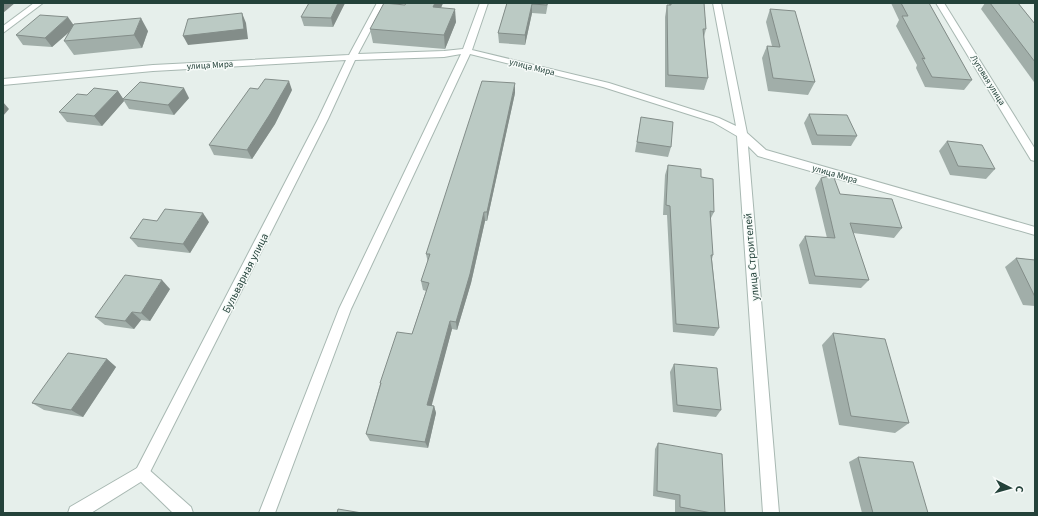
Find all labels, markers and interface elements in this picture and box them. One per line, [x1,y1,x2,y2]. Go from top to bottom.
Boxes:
street label: Луговая улица [967,53,1008,108]
street label: улица Мира [508,56,556,79]
street label: улица Мира [186,58,234,73]
street label: улица Мира [811,162,859,187]
street label: улица Строителей [740,212,763,302]
street label: Бульварная улица [219,231,272,316]
north arrow [990,468,1030,508]
text: С [1012,485,1027,494]

